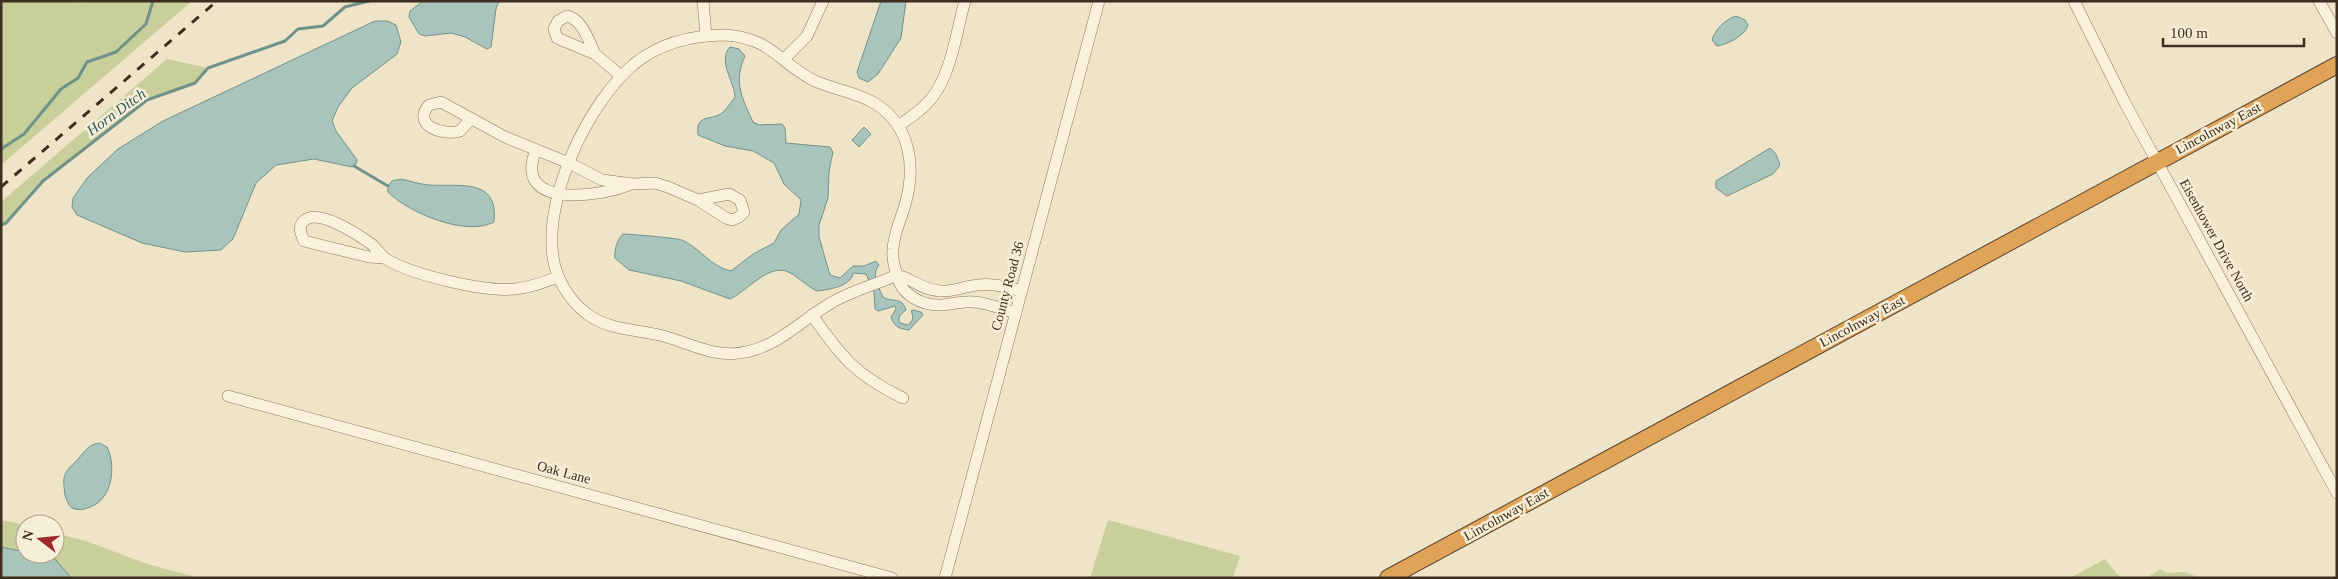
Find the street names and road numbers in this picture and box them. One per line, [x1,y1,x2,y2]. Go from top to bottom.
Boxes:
street label: Lincolnway East [2173,100,2264,157]
street label: Eisenhower Drive North [2177,176,2256,304]
street label: County Road 36 [988,240,1027,332]
street label: Lincolnway East [1817,293,1908,350]
street label: Oak Lane [535,458,592,487]
street label: Lincolnway East [1461,485,1551,544]

